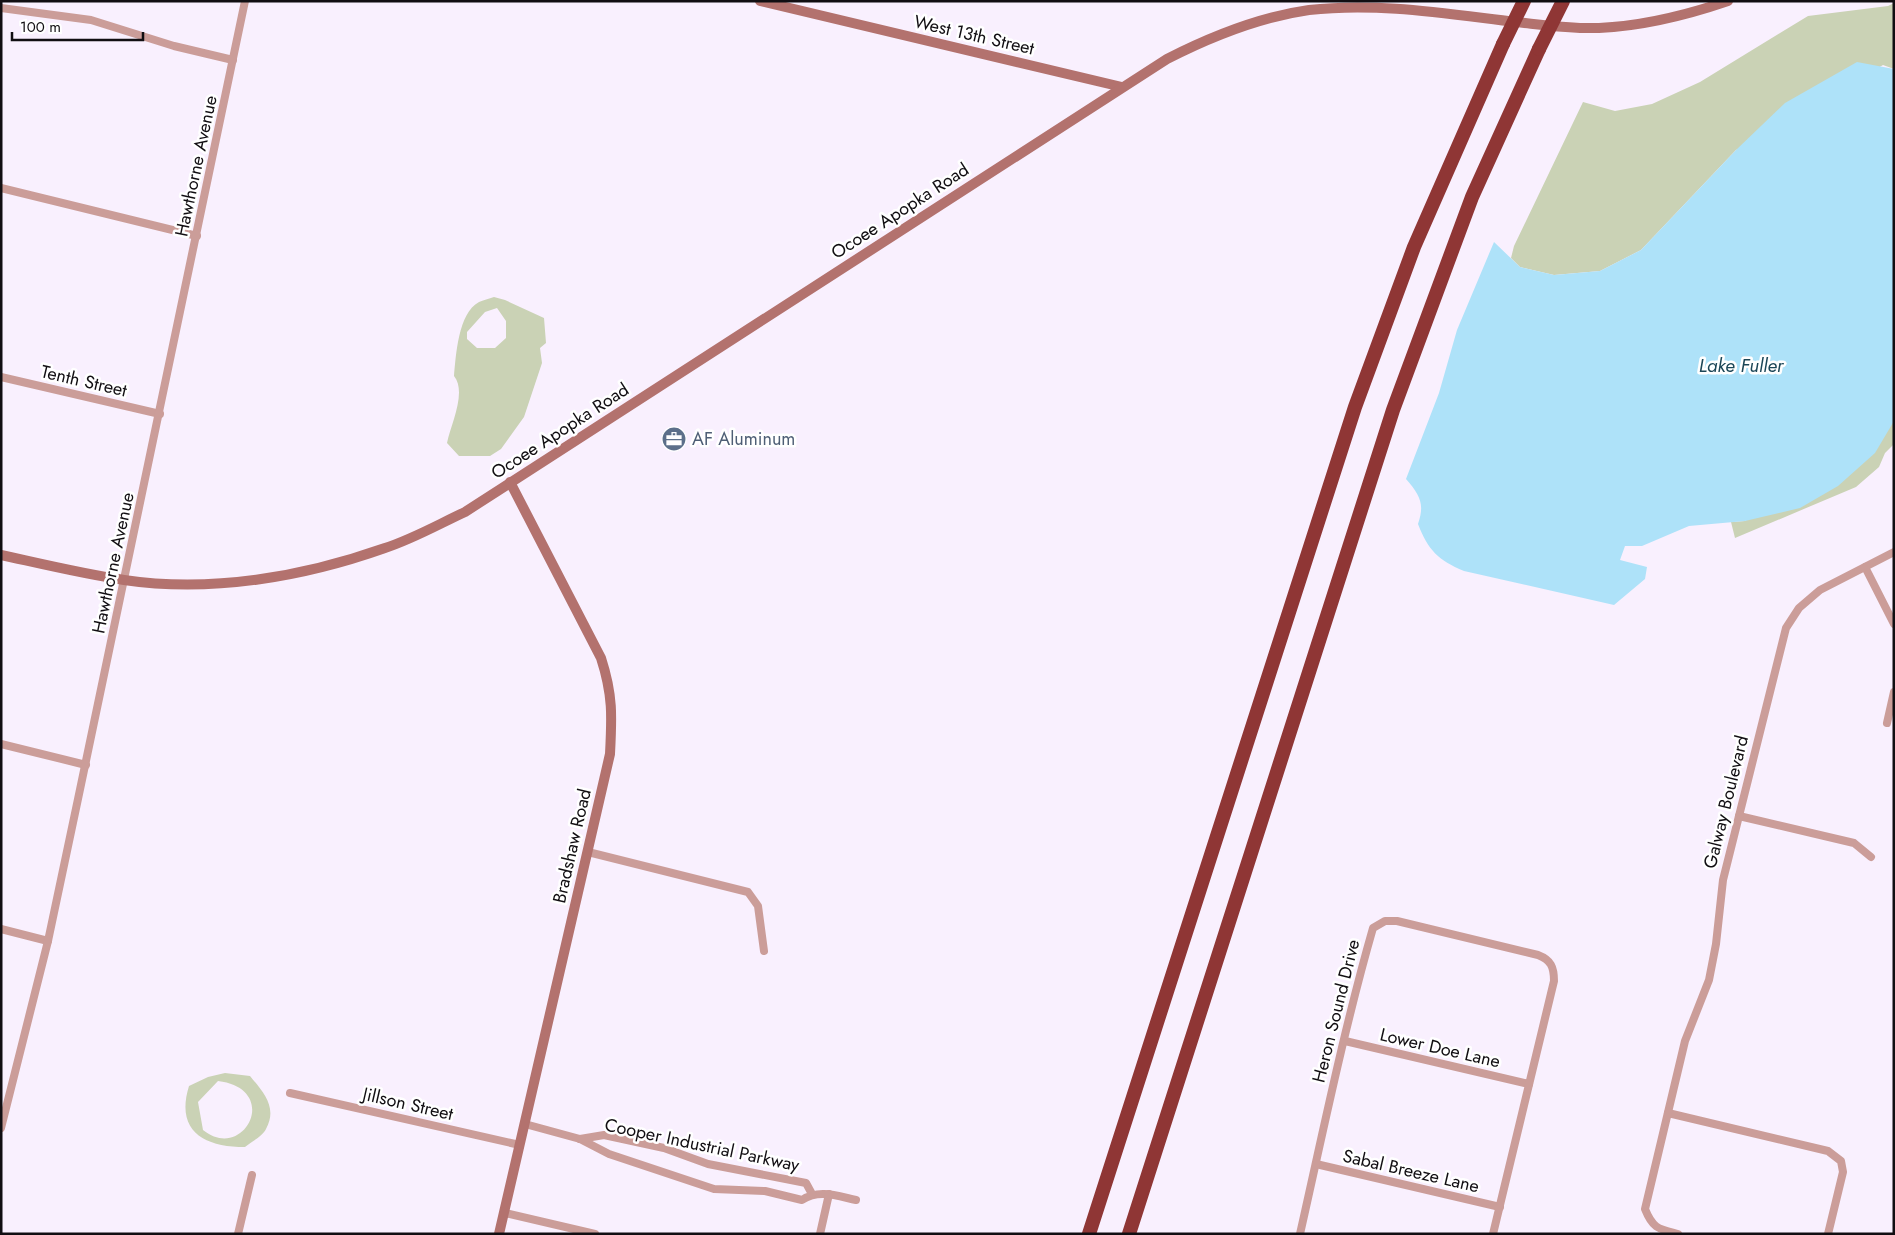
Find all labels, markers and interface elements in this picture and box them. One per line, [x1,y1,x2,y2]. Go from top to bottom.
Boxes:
street label: West 13th Street [911,9,1037,62]
scale bar [12,10,144,42]
text: 100 m [20,16,61,38]
street label: Hawthorne Avenue [168,93,224,239]
street label: Ocoee Apopka Road [826,157,974,265]
water label: Lake Fuller [1699,352,1785,379]
street label: Tenth Street [38,359,130,404]
street label: Ocoee Apopka Road [486,377,634,485]
office icon: AF Aluminum [661,426,687,452]
place label: AF Aluminum [692,426,795,452]
street label: Hawthorne Avenue [85,490,141,636]
street label: Galway Boulevard [1697,733,1755,871]
street label: Bradshaw Road [546,786,598,906]
street label: Heron Sound Drive [1306,937,1366,1085]
street label: Lower Doe Lane [1377,1022,1503,1074]
street label: Jillson Street [358,1081,456,1127]
street label: Cooper Industrial Parkway [602,1112,802,1178]
street label: Sabal Breeze Lane [1340,1143,1482,1199]

